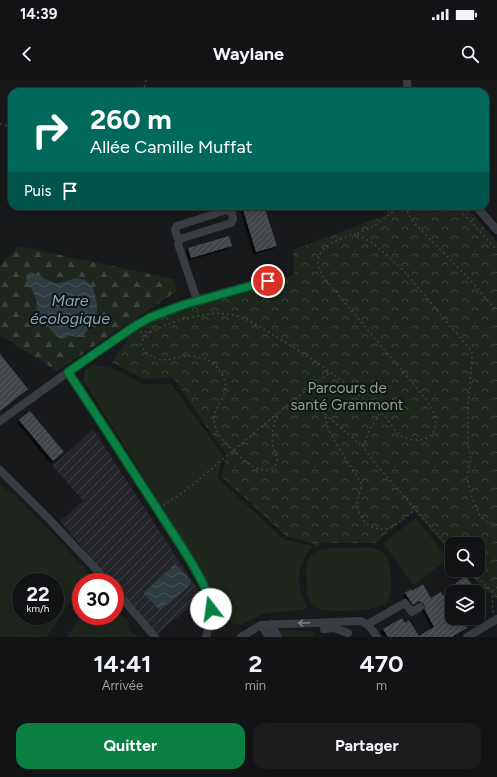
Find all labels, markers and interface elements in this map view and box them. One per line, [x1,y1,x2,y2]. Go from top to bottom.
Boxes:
text: 14:39 [20,5,57,23]
icon: back [16,43,38,65]
text: Waylane [213,43,284,65]
icon: search [459,43,481,65]
text: 260 m [90,102,172,136]
icon: right [24,104,76,156]
text: Allée Camille Muffat [90,136,253,158]
icon: arrive [59,180,81,202]
text: Puis [24,182,51,200]
pin [251,264,285,298]
icon: arrive [257,270,279,292]
water label: Mare écologique [30,291,110,328]
park label: Parcours de santé Grammont [291,379,404,414]
map controls [445,537,485,625]
button: search [445,537,485,577]
speed limit sign: 30 [72,573,124,625]
text: 22 [26,582,50,606]
button: layers [445,585,485,625]
position arrow [190,588,232,630]
text: km/h [27,602,49,615]
one-way arrow [298,619,311,627]
text: 14:41 [93,649,151,678]
text: 2 [248,649,262,678]
text: 470 [359,649,404,678]
text: Arrivée [102,678,143,693]
text: min [245,678,266,693]
text: m [376,678,387,693]
button: Quitter [16,723,245,769]
button: Partager [253,723,481,769]

